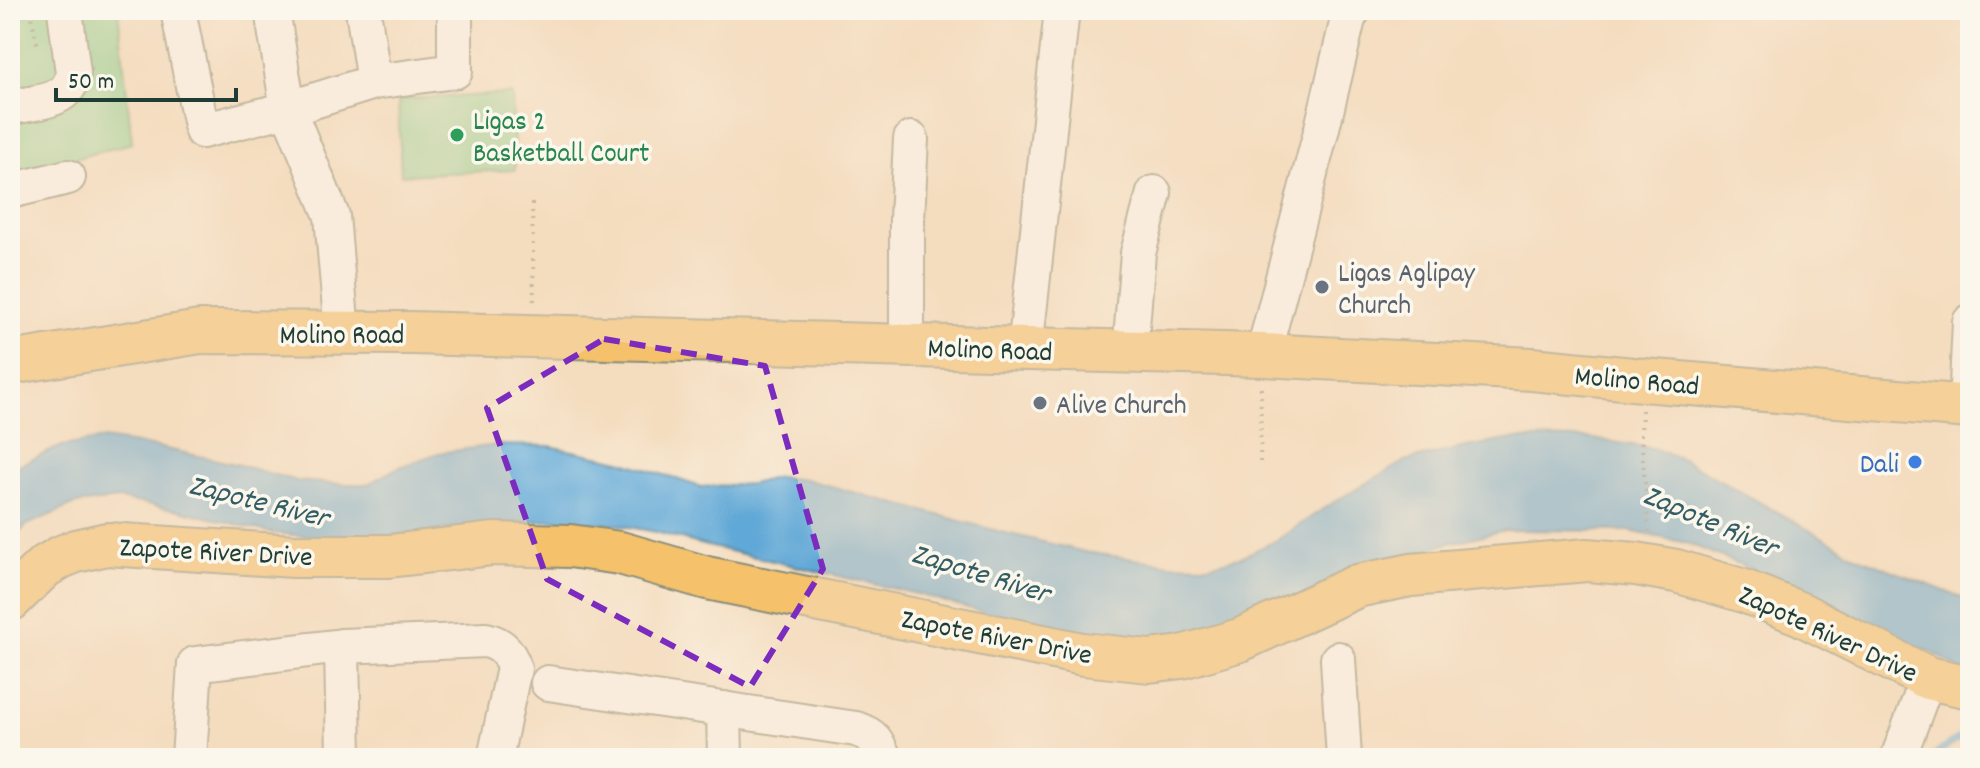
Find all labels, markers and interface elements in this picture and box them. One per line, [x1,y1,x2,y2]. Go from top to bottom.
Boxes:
scale bar [56,52,236,102]
text: 50 m [68,66,114,100]
place label: Ligas 2 Basketball Court [473,104,649,176]
marker: Ligas 2 Basketball Court [448,126,466,144]
place label: Ligas Aglipay Church [1338,256,1476,328]
marker: Ligas Aglipay Church [1313,278,1331,296]
street label: Molino Road [280,318,404,358]
street label: Molino Road [927,331,1053,375]
street label: Molino Road [1573,359,1700,409]
place label: Alive Church [1056,388,1187,428]
marker: Alive Church [1031,394,1049,412]
place label: Dali [1860,447,1899,487]
marker: Dali [1906,453,1924,471]
water label: Zapote River [184,466,335,543]
water label: Zapote River [1635,476,1786,573]
street label: Zapote River Drive [118,530,313,580]
water label: Zapote River [905,535,1057,619]
street label: Zapote River Drive [1731,578,1923,696]
street label: Zapote River Drive [897,602,1095,678]

